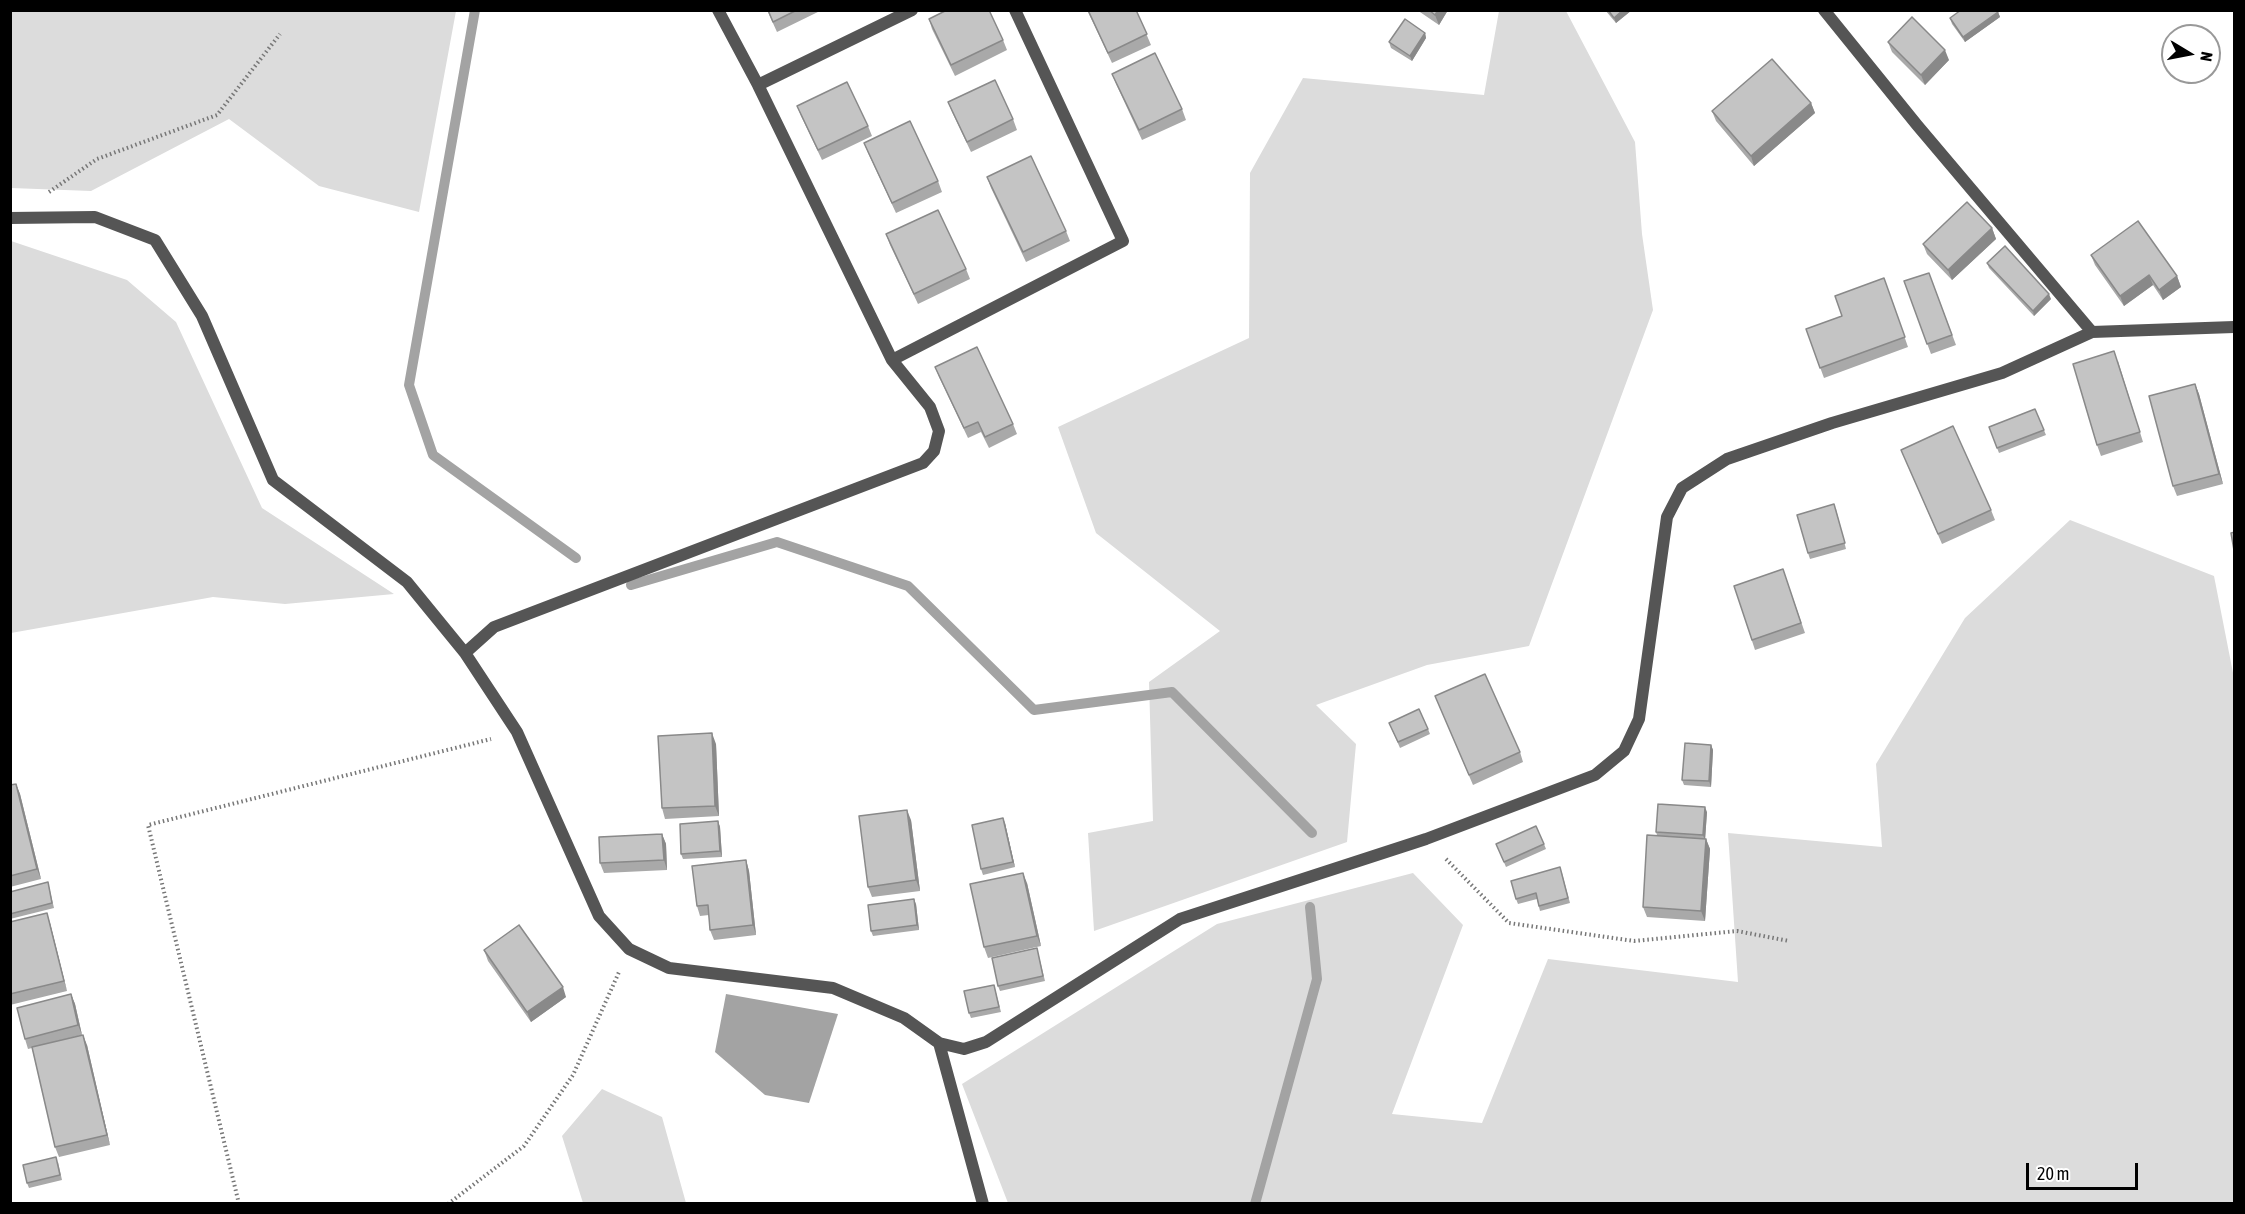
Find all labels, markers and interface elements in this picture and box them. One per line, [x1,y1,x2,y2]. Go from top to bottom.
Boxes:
north arrow [2161,24,2221,84]
text: N [2197,51,2216,63]
scale bar [2029,1151,2142,1189]
text: 20 m [2037,1163,2069,1184]

